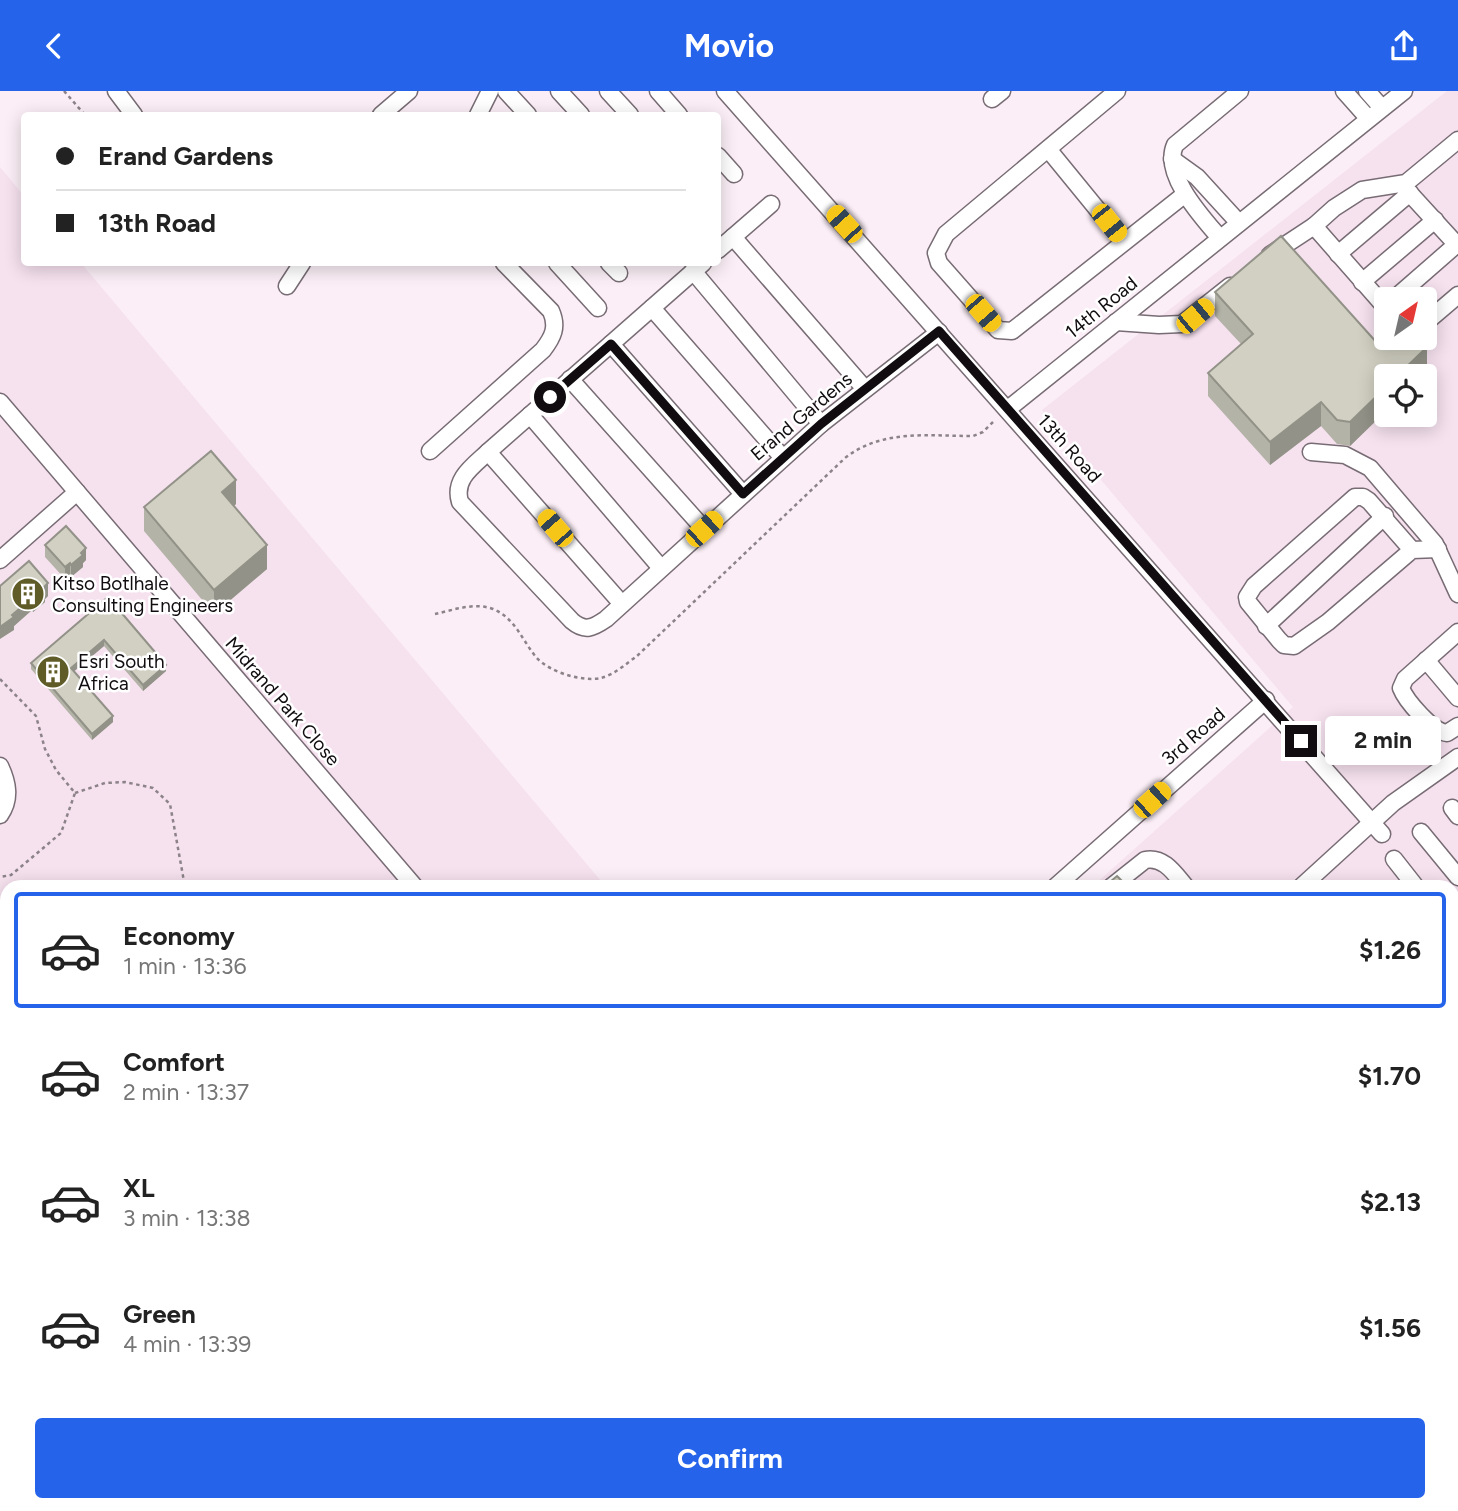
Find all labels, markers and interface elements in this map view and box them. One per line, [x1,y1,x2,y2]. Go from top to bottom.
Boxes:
icon: back [35,27,73,65]
text: Movio [684,27,774,65]
icon: share [1385,27,1423,65]
text: Erand Gardens [98,140,273,172]
car [1088,200,1131,246]
car [823,201,866,247]
text: 13th Road [98,207,216,239]
street label: 14th Road [1061,271,1142,343]
north arrow [1374,287,1437,350]
map controls [1374,287,1437,427]
car [962,290,1005,336]
car [1173,294,1218,338]
button: locate [1374,364,1437,427]
street label: Erand Gardens [746,367,857,465]
route start [534,381,566,413]
street label: 13th Road [1033,409,1106,487]
car [534,505,577,551]
car [682,507,727,551]
place label: Kitso Botlhale Consulting Engineers [52,572,233,617]
building icon: Kitso Botlhale Consulting Engineers [9,575,47,613]
street label: Midrand Park Close [220,632,345,770]
place label: Esri South Africa [78,650,165,695]
building icon: Esri South Africa [34,653,72,691]
street label: 3rd Road [1157,703,1230,770]
callout: 2 min [1326,717,1441,765]
route end [1285,725,1317,757]
text: 2 min [1354,726,1412,754]
car [1130,778,1175,822]
icon: car [39,919,102,982]
text: Economy [123,920,235,952]
text: $1.26 [1359,934,1421,966]
text: 1 min · 13:36 [123,952,247,980]
icon: car [39,1045,102,1108]
text: Comfort [123,1046,225,1078]
text: $1.70 [1358,1060,1421,1092]
text: 2 min · 13:37 [123,1078,249,1106]
icon: car [39,1171,102,1234]
text: XL [123,1172,155,1204]
text: $2.13 [1360,1186,1421,1218]
text: 3 min · 13:38 [123,1204,251,1232]
icon: car [39,1297,102,1360]
text: Green [123,1298,196,1330]
text: $1.56 [1359,1312,1421,1344]
text: 4 min · 13:39 [123,1330,251,1358]
button: Confirm [35,1418,1425,1498]

